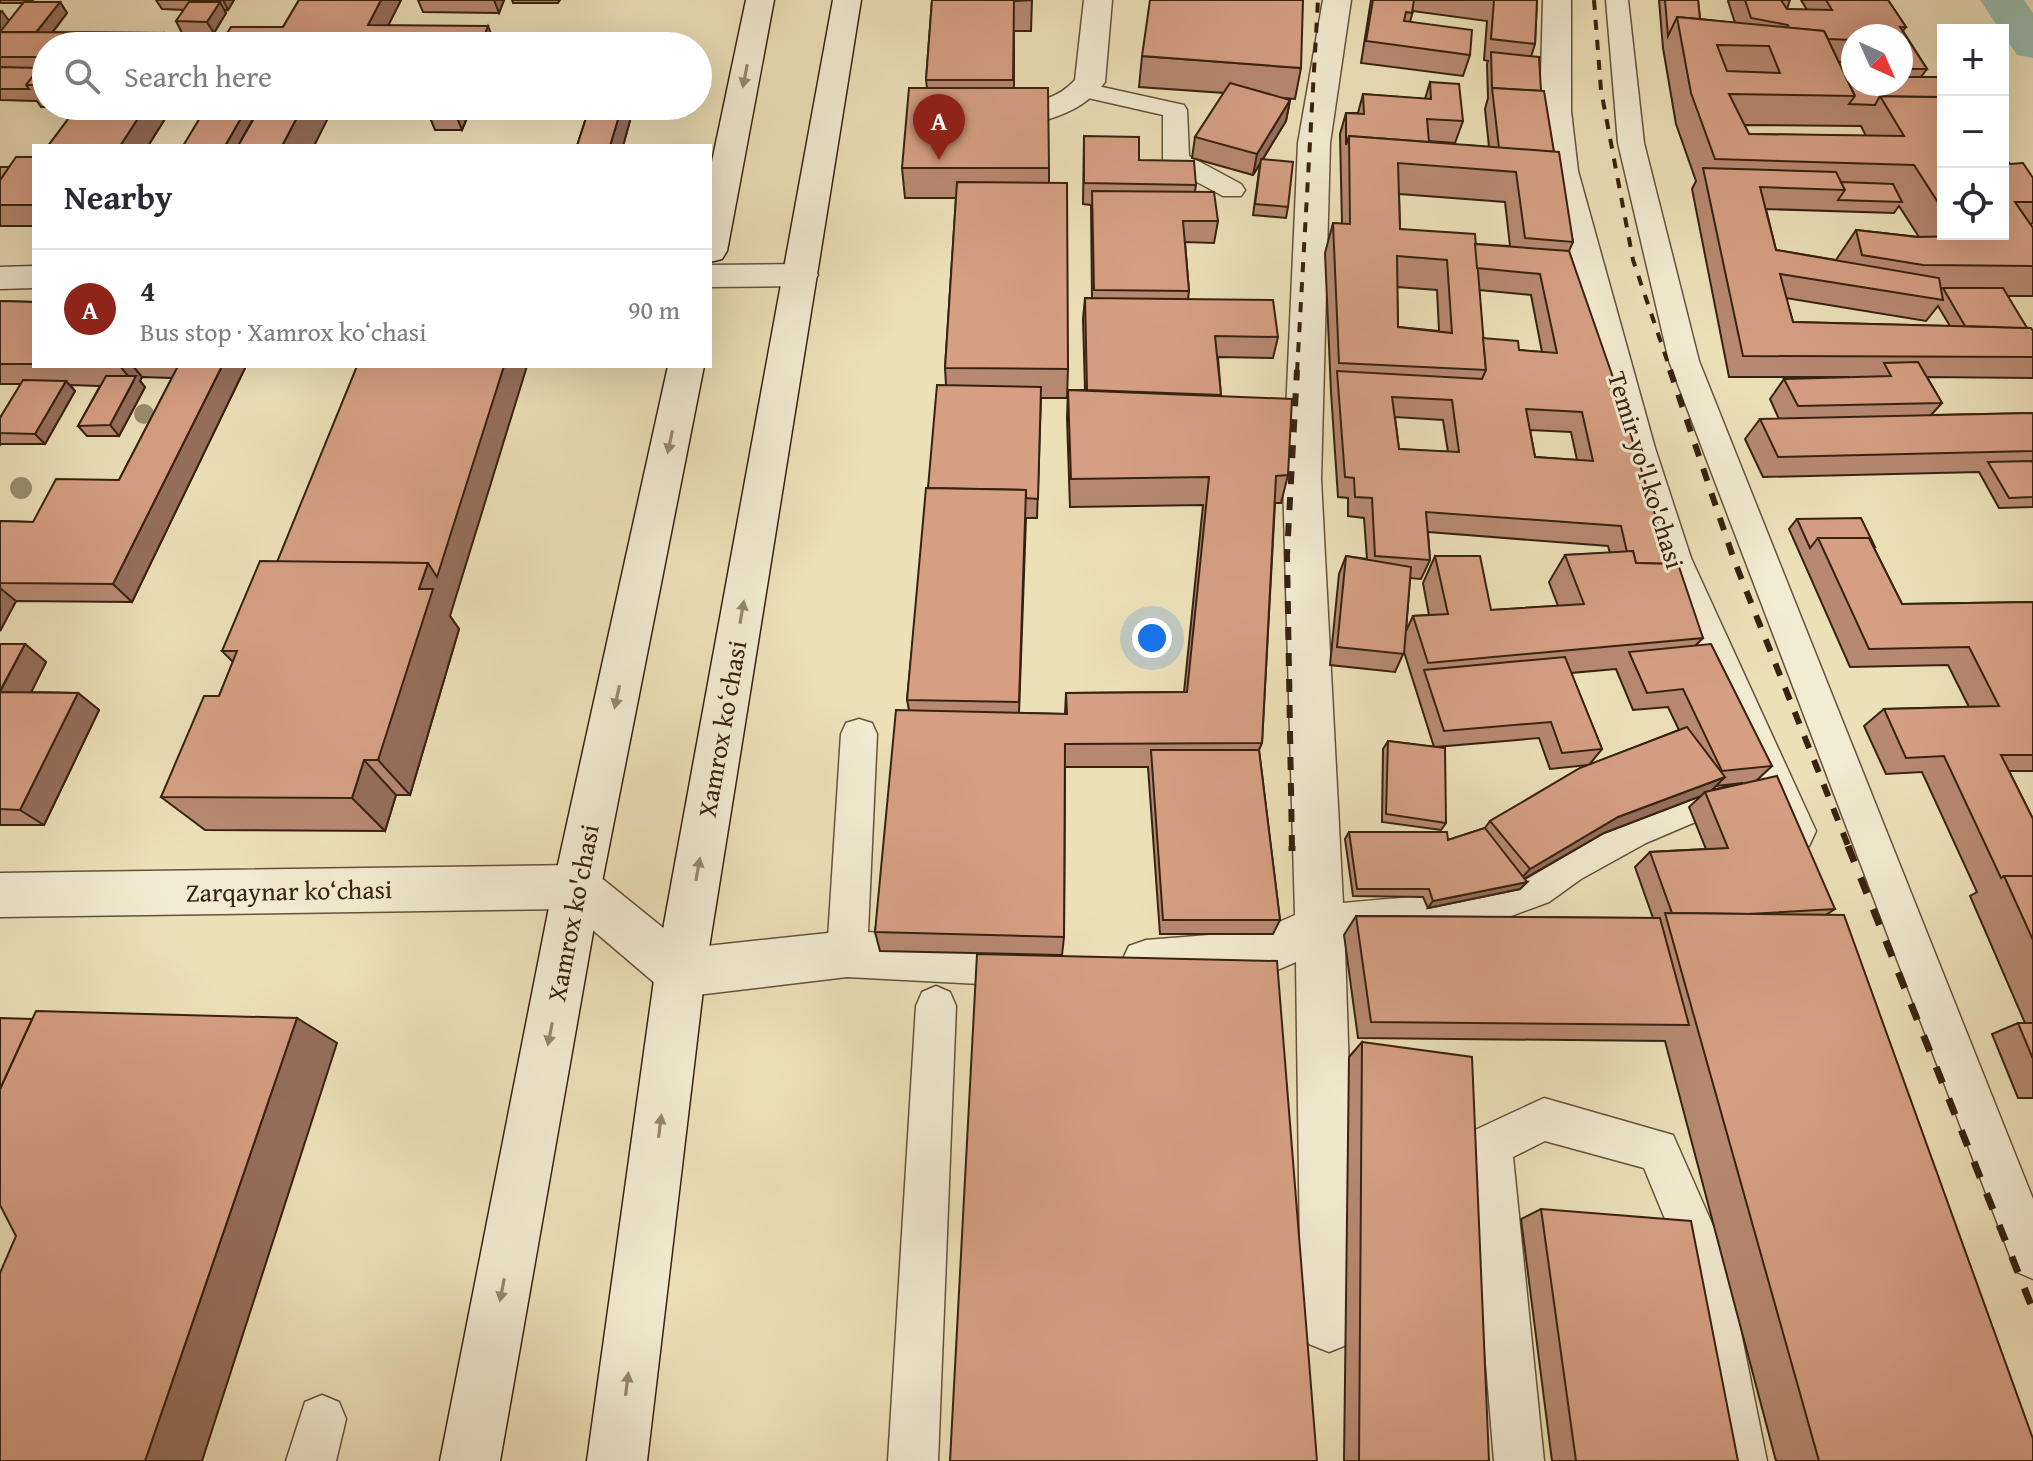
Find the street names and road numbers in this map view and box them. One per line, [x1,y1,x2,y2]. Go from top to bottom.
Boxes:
street label: Temir yo'l ko'chasi [1598,366,1695,573]
street label: Xamrox koʻchasi [687,637,756,820]
street label: Xamrox ko'chasi [536,821,609,1005]
street label: Zarqaynar ko‘chasi [185,869,393,912]

